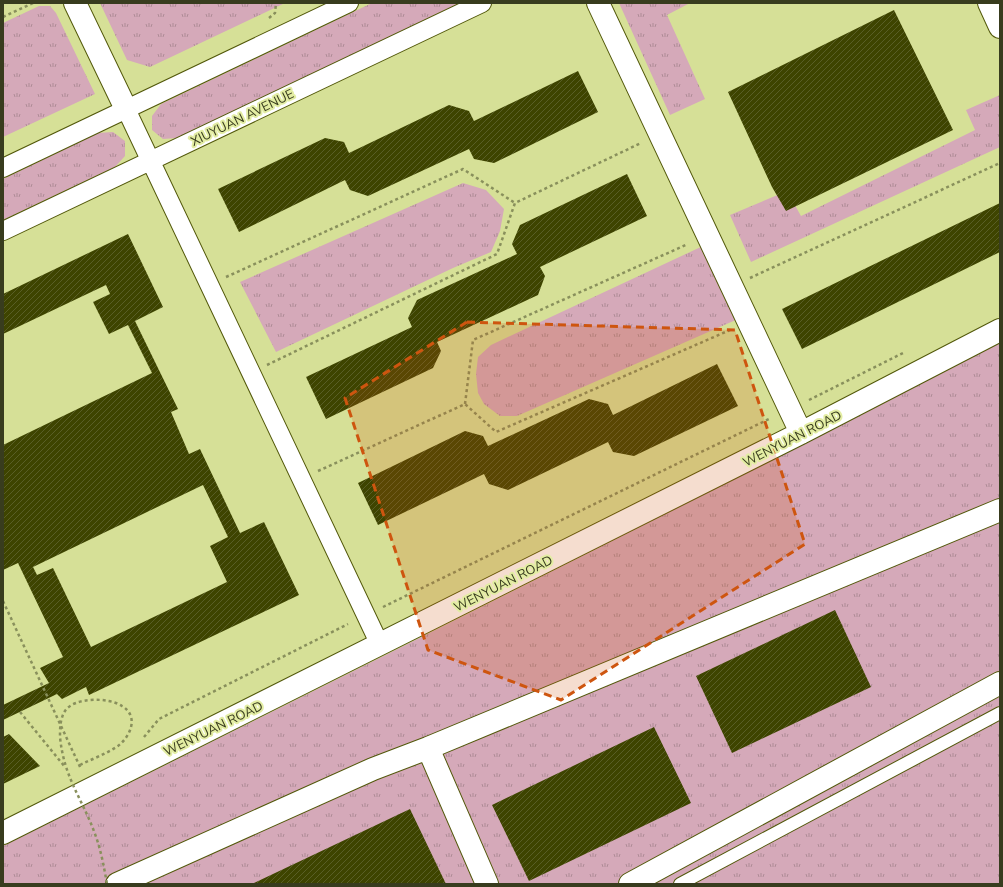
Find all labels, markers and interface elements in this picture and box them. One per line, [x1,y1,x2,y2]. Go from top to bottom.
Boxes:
street label: XIUYUAN AVENUE [188,85,297,151]
street label: WENYUAN ROAD [740,406,845,472]
street label: WENYUAN ROAD [451,551,556,617]
street label: WENYUAN ROAD [161,697,266,761]

